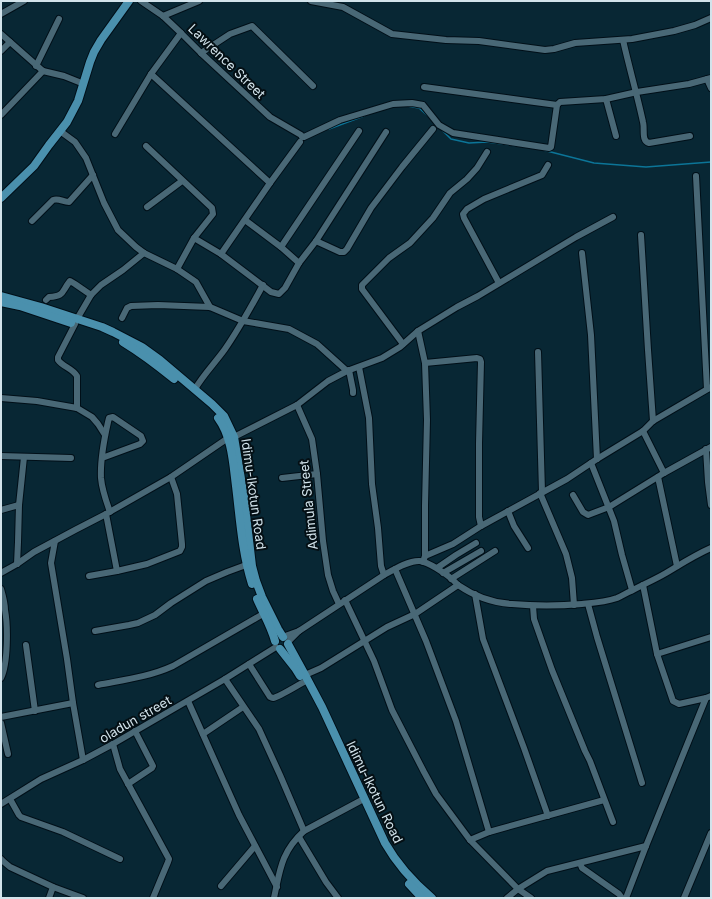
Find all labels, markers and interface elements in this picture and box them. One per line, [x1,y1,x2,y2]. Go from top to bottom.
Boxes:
street label: Lawrence Street [185,20,269,102]
street label: Idimu-Ikotun Road [238,437,270,551]
street label: Adimula Street [295,459,321,551]
street label: oladun street [96,692,174,746]
street label: Idimu-Ikotun Road [343,738,407,846]

